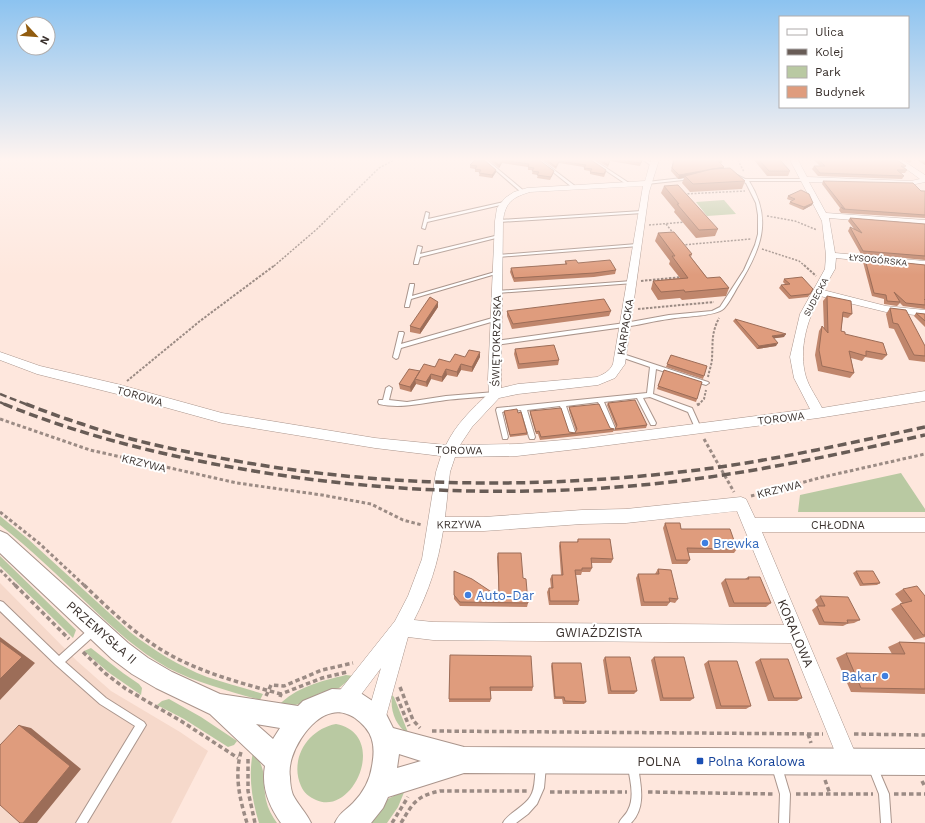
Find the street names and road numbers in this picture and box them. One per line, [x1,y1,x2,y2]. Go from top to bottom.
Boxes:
street label: ŁYSOGÓRSKA [848,251,908,268]
street label: SUDECKA [802,276,830,318]
street label: ŚWIĘTOKRZYSKA [488,295,504,387]
street label: KARPACKA [615,298,636,356]
street label: TOROWA [115,384,164,409]
street label: TOROWA [757,409,805,428]
street label: TOROWA [435,444,483,457]
street label: KRZYWA [120,452,167,475]
street label: KRZYWA [756,478,803,501]
street label: KRZYWA [436,518,482,531]
street label: CHŁODNA [811,519,865,532]
street label: KORALOWA [774,597,817,670]
street label: PRZEMYSŁA II [64,598,140,667]
street label: GWIAŹDZISTA [556,624,643,640]
street label: POLNA [637,754,681,769]

